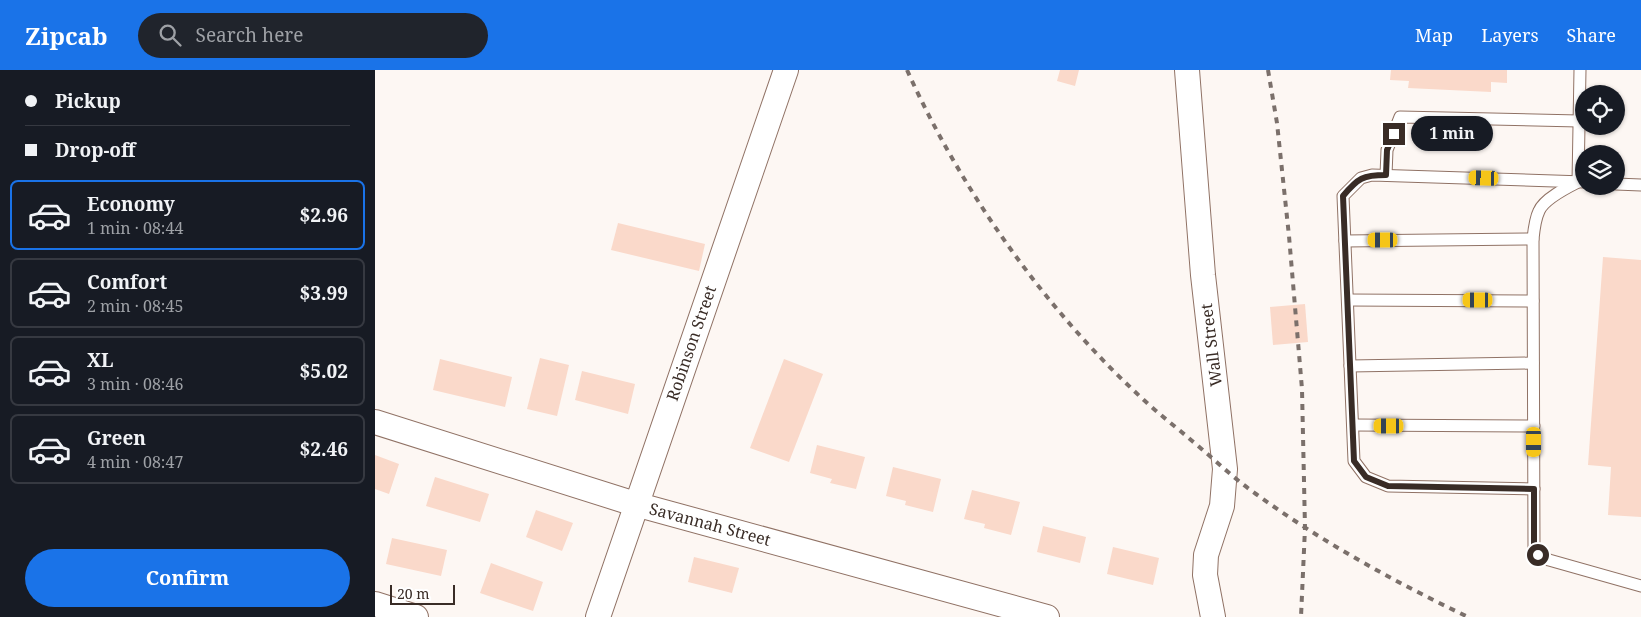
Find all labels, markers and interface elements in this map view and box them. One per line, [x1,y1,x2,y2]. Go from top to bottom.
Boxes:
search box [138,13,488,58]
text: Zipcab [25,19,108,52]
icon: search [156,21,184,49]
text: Search here [196,22,303,48]
text: Map [1415,23,1453,47]
text: Layers [1481,23,1539,47]
text: Share [1567,23,1616,47]
map controls [1575,85,1625,195]
button: locate [1575,85,1625,135]
text: Pickup [55,88,121,114]
callout: 1 min [1411,116,1494,152]
text: 1 min [1429,122,1475,144]
route end [1383,123,1405,145]
text: Drop-off [55,137,135,163]
button: layers [1575,145,1625,195]
car [1468,170,1499,186]
text: Economy [87,191,175,217]
icon: car [27,193,72,238]
text: $2.96 [299,202,348,228]
text: 1 min · 08:44 [87,217,183,239]
car [1368,233,1398,248]
text: Comfort [87,269,167,295]
icon: car [27,271,72,316]
text: $3.99 [299,280,348,306]
street label: Robinson Street [661,282,721,404]
car [1463,293,1493,308]
text: 2 min · 08:45 [87,295,183,317]
street label: Wall Street [1195,302,1227,388]
text: XL [87,347,113,373]
icon: car [27,349,72,394]
text: $5.02 [299,358,348,384]
text: 3 min · 08:46 [87,373,183,395]
car [1374,419,1404,434]
text: Green [87,425,146,451]
icon: car [27,427,72,472]
car [1526,427,1541,457]
text: $2.46 [299,436,348,462]
text: 4 min · 08:47 [87,451,183,473]
street label: Savannah Street [647,497,773,551]
route start [1527,544,1549,566]
button: Confirm [25,549,350,607]
scale bar [390,582,455,605]
text: 20 m [397,584,430,603]

